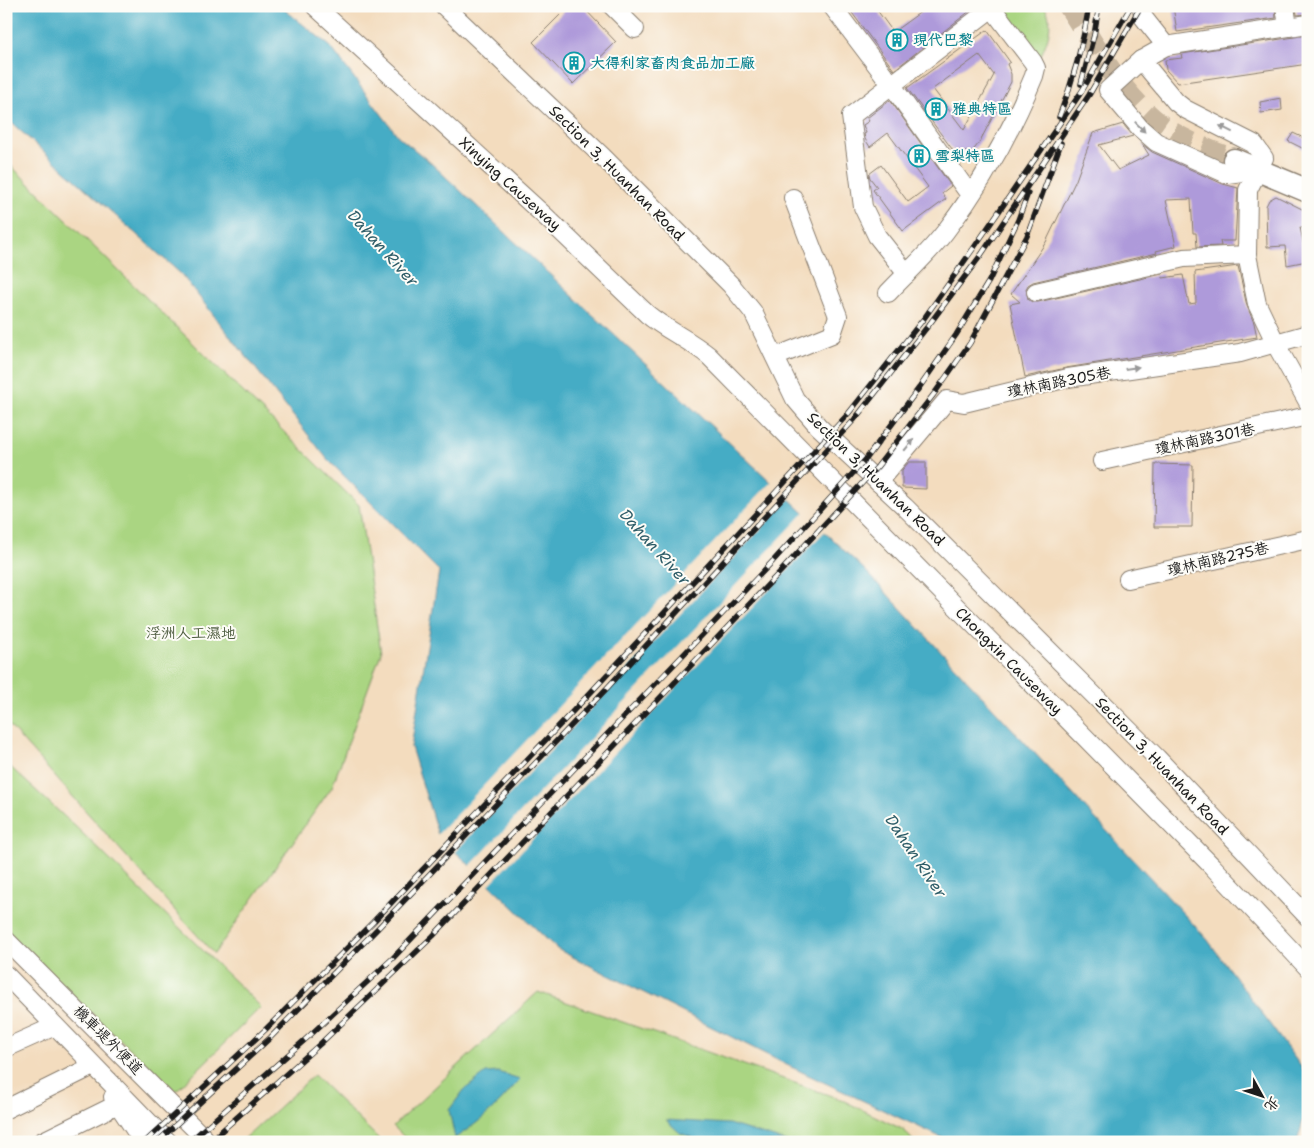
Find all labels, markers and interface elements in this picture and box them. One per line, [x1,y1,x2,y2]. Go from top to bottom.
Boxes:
building icon: 現代巴黎 [885,28,909,52]
place label: 現代巴黎 [913,30,973,50]
building icon: 大得利家畜肉食品加工廠 [562,51,586,75]
place label: 大得利家畜肉食品加工廠 [590,53,755,73]
building icon: 雅典特區 [924,97,948,121]
place label: 雅典特區 [952,99,1012,119]
street label: Section 3, Huanhan Road [545,101,690,246]
one-way arrow [1133,121,1145,133]
one-way arrow [1218,125,1233,133]
street label: Xinying Causeway [455,133,565,235]
building icon: 雪梨特區 [907,144,931,168]
place label: 雪梨特區 [935,146,995,166]
water label: Dahan River [343,205,423,291]
street label: 瓊林南路305巷 [1006,362,1112,402]
one-way arrow [1125,364,1141,372]
street label: Section 3, Huanhan Road [803,408,950,551]
street label: 瓊林南路301巷 [1153,419,1257,459]
one-way arrow [904,438,915,451]
water label: Dahan River [615,504,695,590]
street label: 瓊林南路275巷 [1165,538,1271,580]
street label: Chongxin Causeway [951,603,1067,719]
park label: 浮洲人工濕地 [146,623,236,643]
street label: Section 3, Huanhan Road [1091,693,1234,840]
water label: Dahan River [880,810,952,902]
street label: 機車堤外便道 [69,1001,147,1079]
north arrow [1236,1070,1286,1120]
text: 北 [1261,1093,1283,1116]

